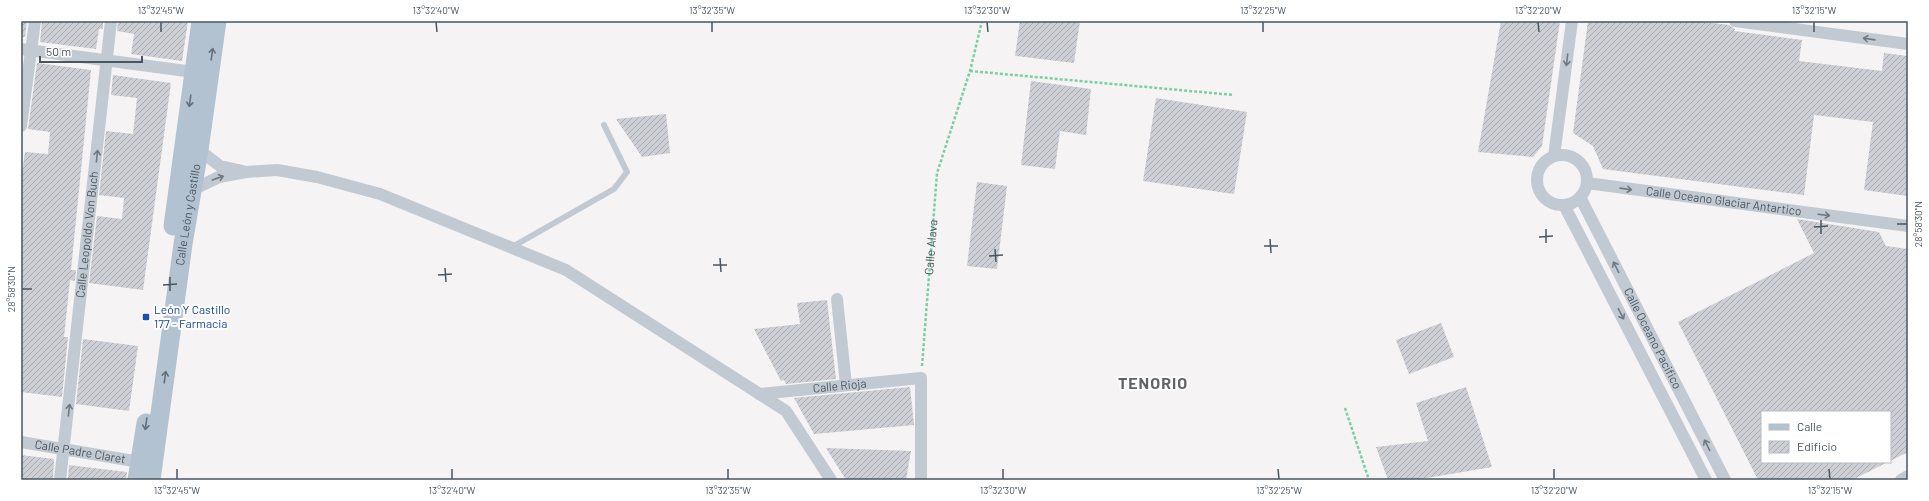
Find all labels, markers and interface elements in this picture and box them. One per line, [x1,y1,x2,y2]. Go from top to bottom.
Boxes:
text: 13°32'45"W [138,4,184,16]
text: 13°32'40"W [413,4,460,16]
text: 13°32'35"W [689,4,735,16]
text: 13°32'30"W [964,4,1010,16]
text: 13°32'25"W [1240,4,1286,16]
text: 13°32'20"W [1515,4,1562,16]
text: 13°32'15"W [1792,4,1836,16]
one-way arrow [1863,35,1876,43]
scale bar [40,38,142,64]
text: 50 m [46,44,71,58]
one-way arrow [208,48,216,61]
one-way arrow [1563,53,1571,66]
one-way arrow [186,94,194,107]
one-way arrow [93,150,101,163]
street label: Calle León y Castillo [172,163,203,266]
street label: Calle Leopoldo Von Buch [72,170,100,298]
one-way arrow [212,174,224,182]
street label: Calle Oceano Glaciar Antartico [1645,183,1803,218]
one-way arrow [1619,185,1632,193]
text: 28°58'30"N [1912,201,1924,247]
one-way arrow [1817,211,1830,219]
street label: Calle Alava [921,219,939,276]
one-way arrow [1612,261,1619,273]
text: 28°58'30"N [5,266,17,312]
street label: Calle Oceano Pacifico [1622,285,1685,391]
place label: León Y Castillo 177 - Farmacia [154,302,230,330]
one-way arrow [1618,308,1625,320]
marker: León Y Castillo 177 - Farmacia [141,312,151,322]
one-way arrow [161,371,169,384]
district label: TENORIO [1118,373,1188,392]
street label: Calle Rioja [812,375,867,395]
one-way arrow [65,404,73,417]
legend [1761,411,1891,463]
one-way arrow [142,417,150,430]
text: Calle [1797,419,1822,433]
street label: Calle Padre Claret [34,436,127,465]
text: Edificio [1797,439,1837,453]
one-way arrow [1703,440,1710,452]
text: 13°32'45"W [154,484,200,496]
text: 13°32'40"W [429,484,476,496]
text: 13°32'35"W [705,484,751,496]
text: 13°32'30"W [980,484,1026,496]
text: 13°32'25"W [1256,484,1302,496]
text: 13°32'20"W [1531,484,1578,496]
text: 13°32'15"W [1808,484,1852,496]

